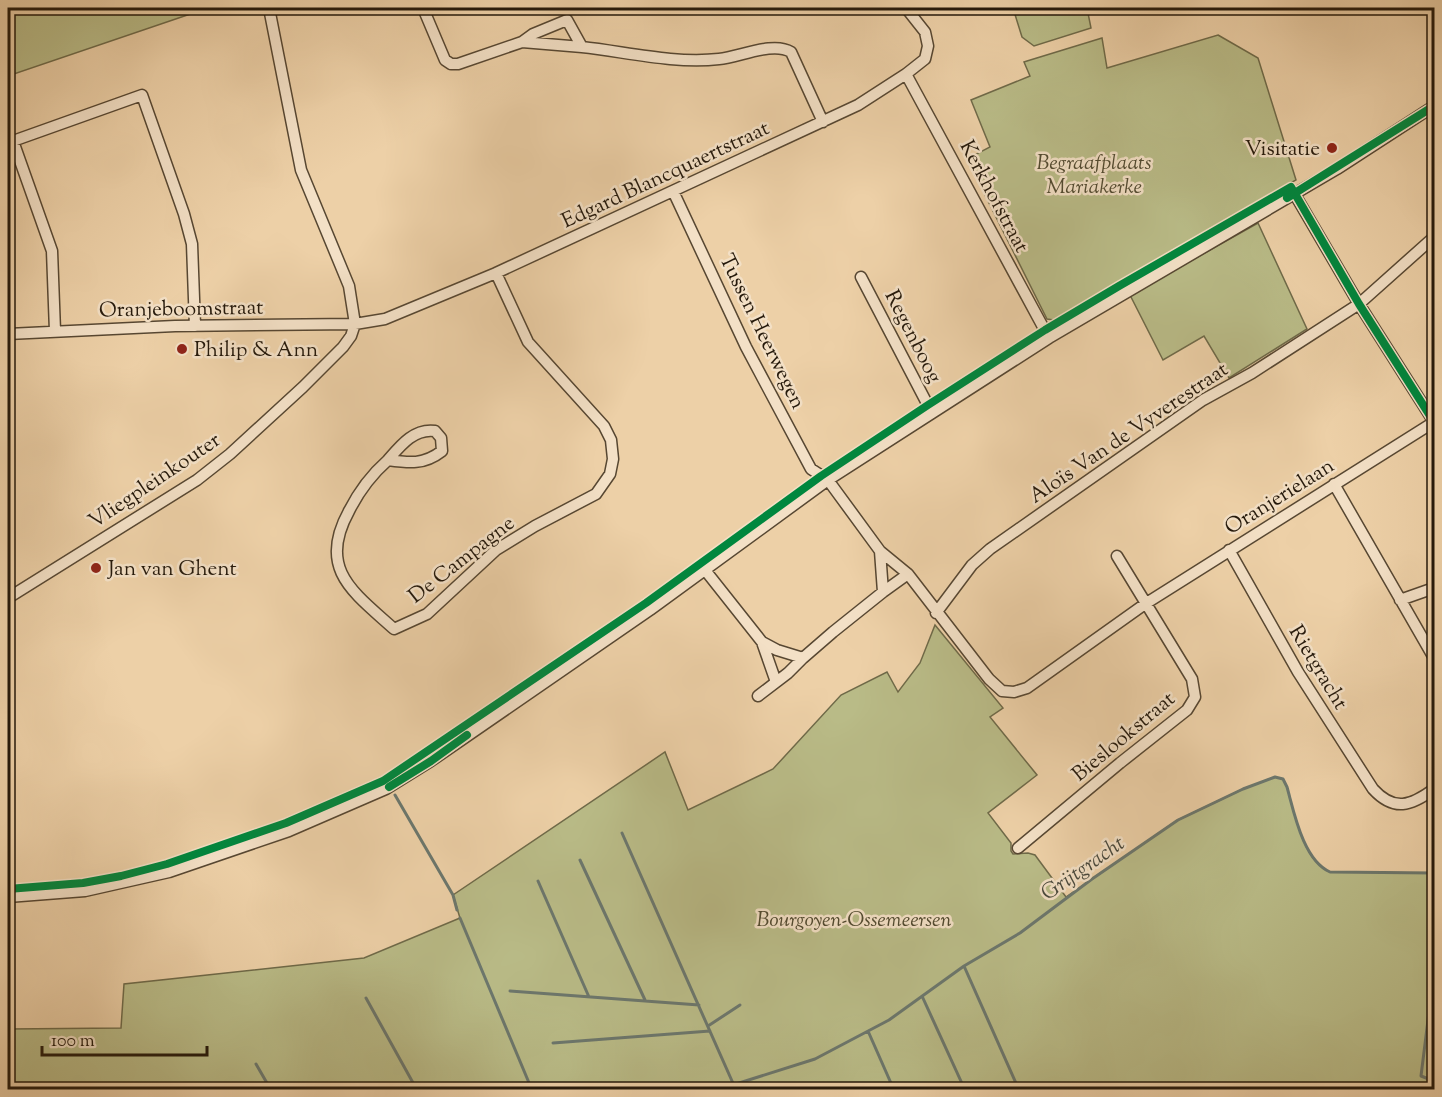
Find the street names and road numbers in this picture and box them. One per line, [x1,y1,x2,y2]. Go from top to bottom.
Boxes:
street label: Edgard Blancquaertstraat [557,114,775,237]
street label: Kerkhofstraat [951,135,1036,259]
street label: Tussen Heerwegen [711,249,812,415]
street label: Regenboog [876,285,949,389]
street label: Oranjeboomstraat [99,294,263,326]
street label: Aloïs Van de Vyverestraat [1023,356,1235,512]
street label: Vliegpleinkouter [83,426,227,537]
street label: Oranjerielaan [1219,452,1341,543]
street label: De Campagne [403,509,522,612]
street label: Rietgracht [1280,620,1354,716]
street label: Bieslookstraat [1066,685,1182,790]

